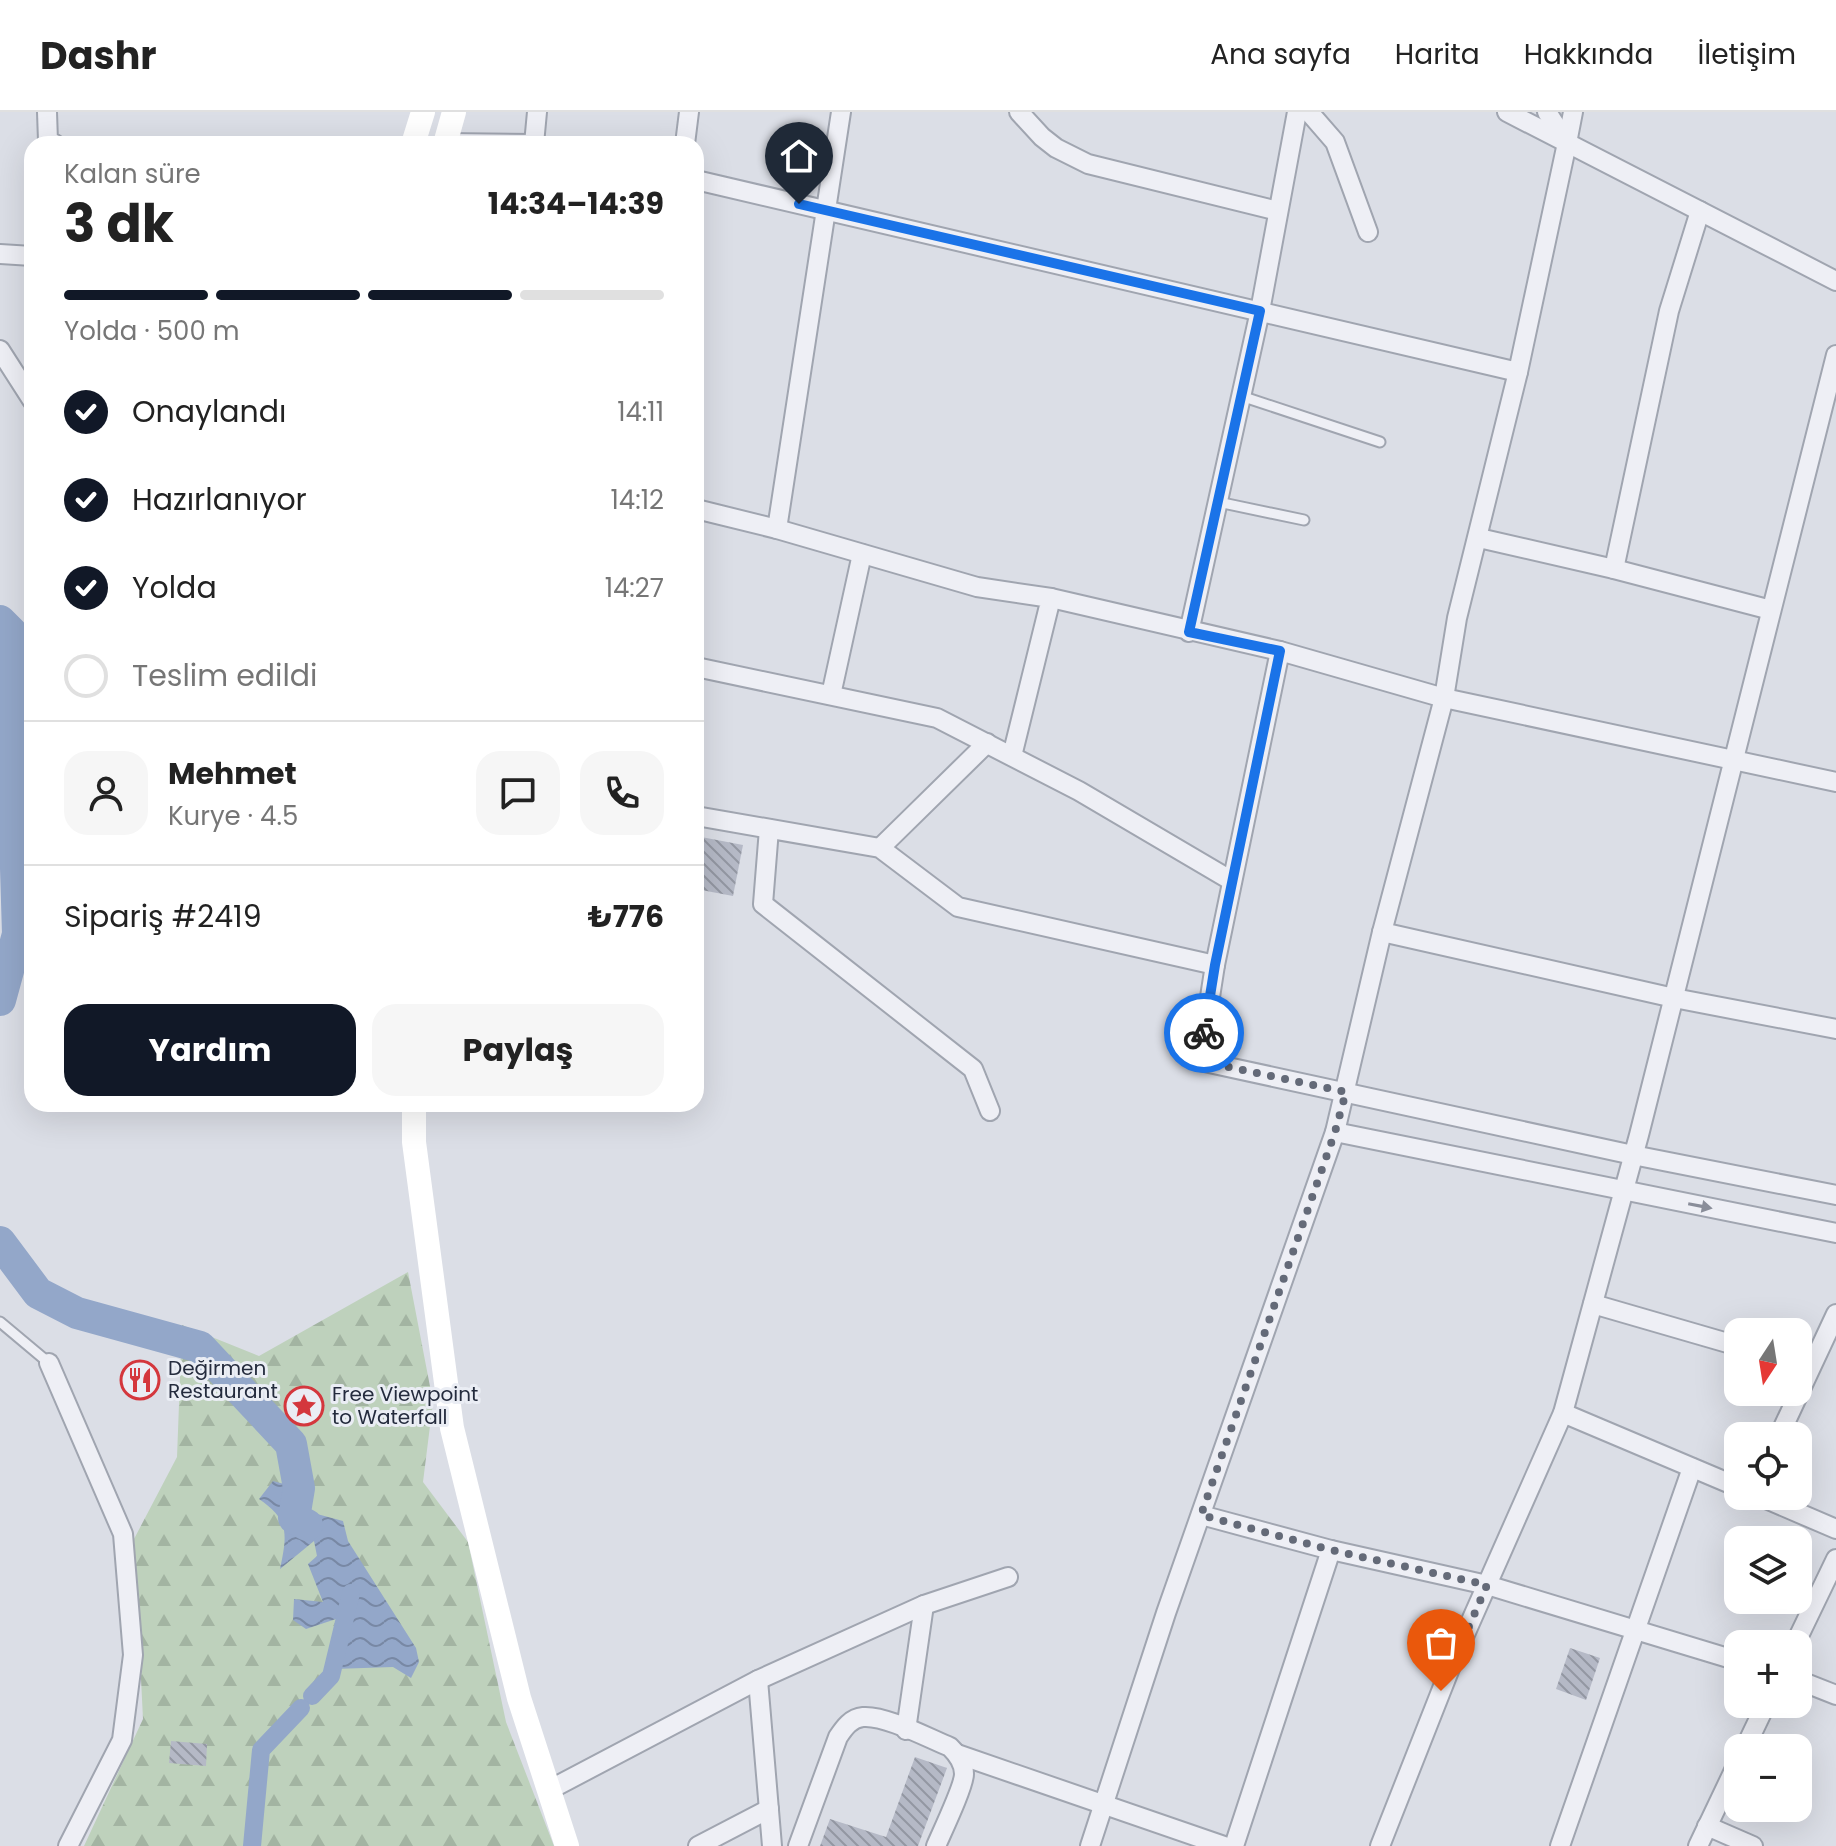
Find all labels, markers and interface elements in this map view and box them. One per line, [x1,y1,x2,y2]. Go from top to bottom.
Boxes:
text: Dashr [40,29,157,82]
text: Ana sayfa [1210,35,1351,74]
text: Harita [1395,35,1480,74]
text: Hakkında [1524,35,1653,74]
text: İletişim [1697,35,1796,74]
pin [765,122,833,204]
icon: home [777,134,821,178]
text: Kalan süre [64,156,201,192]
text: 14:34–14:39 [488,182,664,225]
text: 3 dk [64,187,174,260]
text: Yolda · 500 m [64,313,239,349]
icon: check [64,390,108,434]
text: Onaylandı [132,390,286,433]
text: 14:11 [617,394,664,430]
icon: check [64,478,108,522]
text: Hazırlanıyor [132,478,307,521]
text: 14:12 [611,482,664,518]
icon: check [64,566,108,610]
text: Yolda [132,566,217,609]
text: 14:27 [605,570,664,606]
text: Teslim edildi [132,654,317,697]
button: person [64,751,148,835]
button: chat [476,751,560,835]
button: phone [580,751,664,835]
text: Mehmet [168,752,297,795]
text: Kurye · 4.5 [168,798,298,834]
text: Sipariş #2419 [64,895,262,938]
text: ₺776 [588,895,664,938]
courier [1164,993,1244,1073]
button: Yardım [64,1004,356,1096]
button: Paylaş [372,1004,664,1096]
icon: bike [1182,1011,1226,1055]
one-way arrow [1688,1201,1713,1213]
north arrow [1724,1318,1812,1406]
map controls [1724,1318,1812,1822]
place label: Değirmen Restaurant [168,1354,278,1405]
restaurant icon: Değirmen Restaurant [119,1359,161,1401]
place label: Free Viewpoint to Waterfall [332,1380,478,1431]
place icon: Free Viewpoint to Waterfall [283,1385,325,1427]
button: locate [1724,1422,1812,1510]
button: layers [1724,1526,1812,1614]
pin [1407,1609,1475,1691]
icon: bag [1419,1621,1463,1665]
button: + [1724,1630,1812,1718]
button: − [1724,1734,1812,1822]

